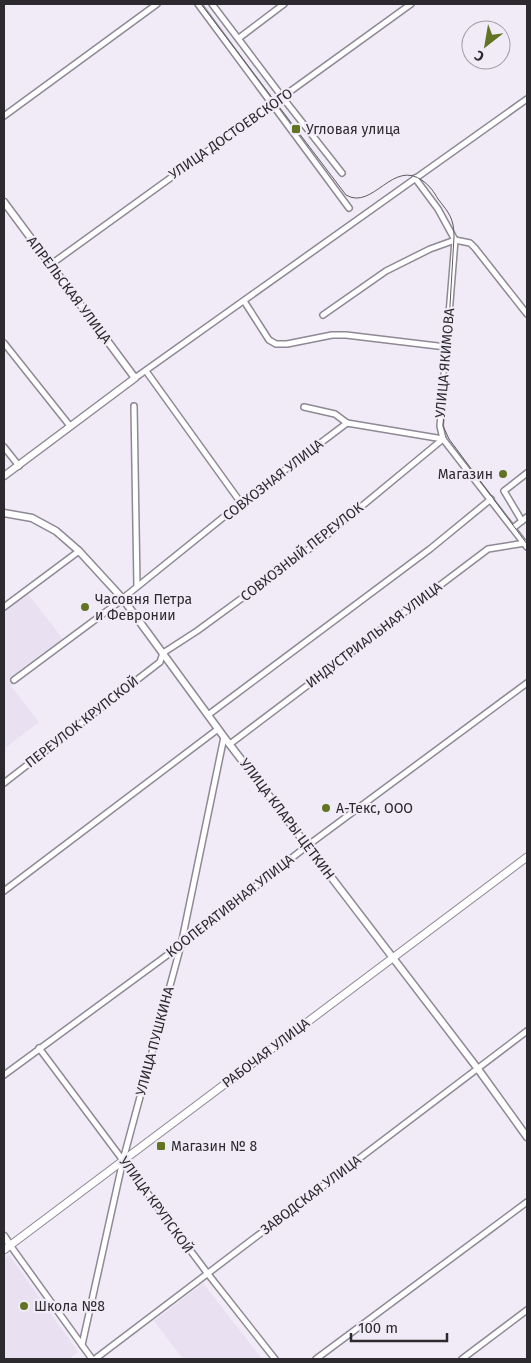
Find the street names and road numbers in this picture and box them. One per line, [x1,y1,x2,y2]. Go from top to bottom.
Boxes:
street label: УЛИЦА ДОСТОЕВСКОГО [166,85,296,183]
street label: АПРЕЛЬСКАЯ УЛИЦА [23,233,115,347]
street label: УЛИЦА ЯКИМОВА [432,307,458,419]
street label: СОВХОЗНАЯ УЛИЦА [219,436,327,524]
street label: СОВХОЗНЫЙ ПЕРЕУЛОК [237,498,367,605]
street label: ИНДУСТРИАЛЬНАЯ УЛИЦА [303,578,445,692]
street label: ПЕРЕУЛОК КРУПСКОЙ [22,673,142,771]
street label: УЛИЦА КЛАРЫ ЦЕТКИН [236,755,338,883]
street label: КООПЕРАТИВНАЯ УЛИЦА [163,851,297,961]
street label: УЛИЦА ПУШКИНА [132,985,178,1097]
street label: РАБОЧАЯ УЛИЦА [219,1015,313,1091]
street label: ЗАВОДСКАЯ УЛИЦА [257,1152,365,1238]
street label: УЛИЦА КРУПСКОЙ [115,1153,197,1257]

